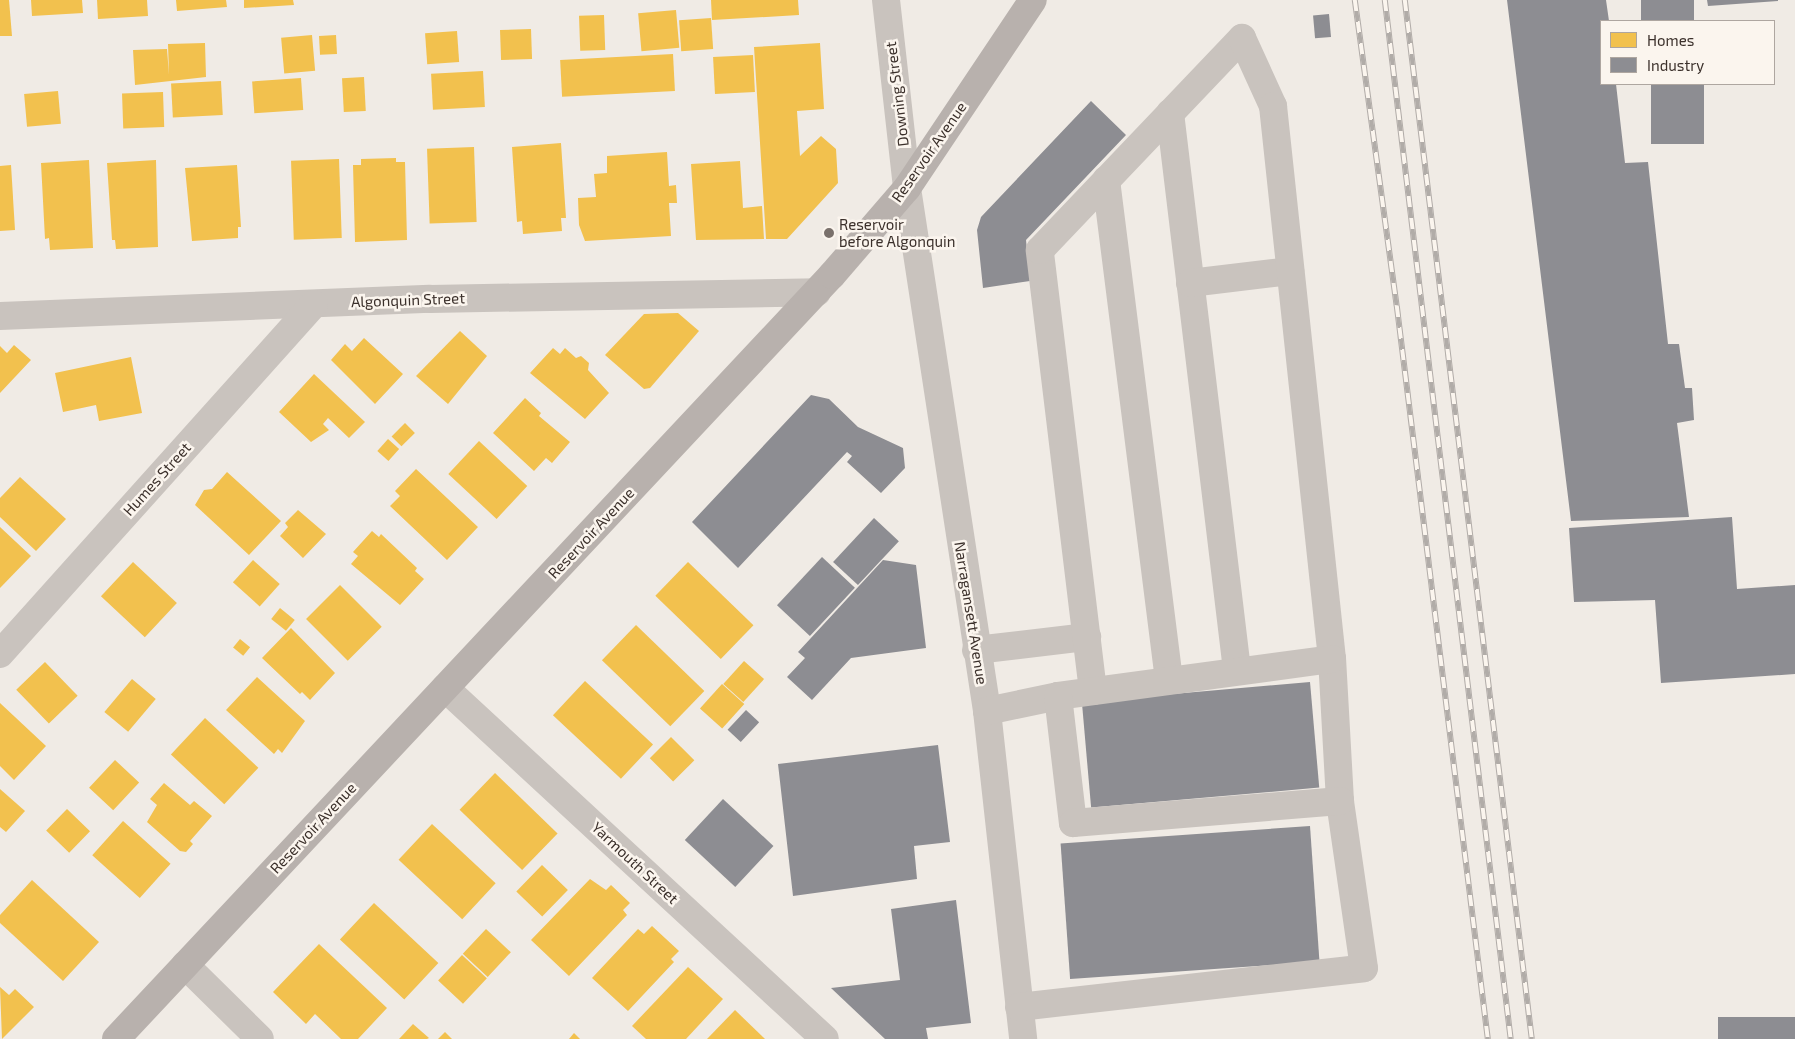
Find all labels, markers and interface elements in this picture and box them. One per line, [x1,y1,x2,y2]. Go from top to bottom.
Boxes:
legend [1600,20,1775,85]
text: Homes [1647,31,1694,49]
street label: Downing Street [882,41,912,147]
text: Industry [1647,56,1704,74]
street label: Reservoir Avenue [888,98,970,206]
place label: Reservoir before Algonquin [839,215,956,250]
marker: Reservoir before Algonquin [823,227,835,239]
street label: Algonquin Street [351,289,465,311]
street label: Humes Street [119,439,195,519]
street label: Reservoir Avenue [544,483,638,583]
street label: Narragansett Avenue [951,540,991,686]
street label: Reservoir Avenue [266,778,360,878]
street label: Yarmouth Street [588,818,682,908]

